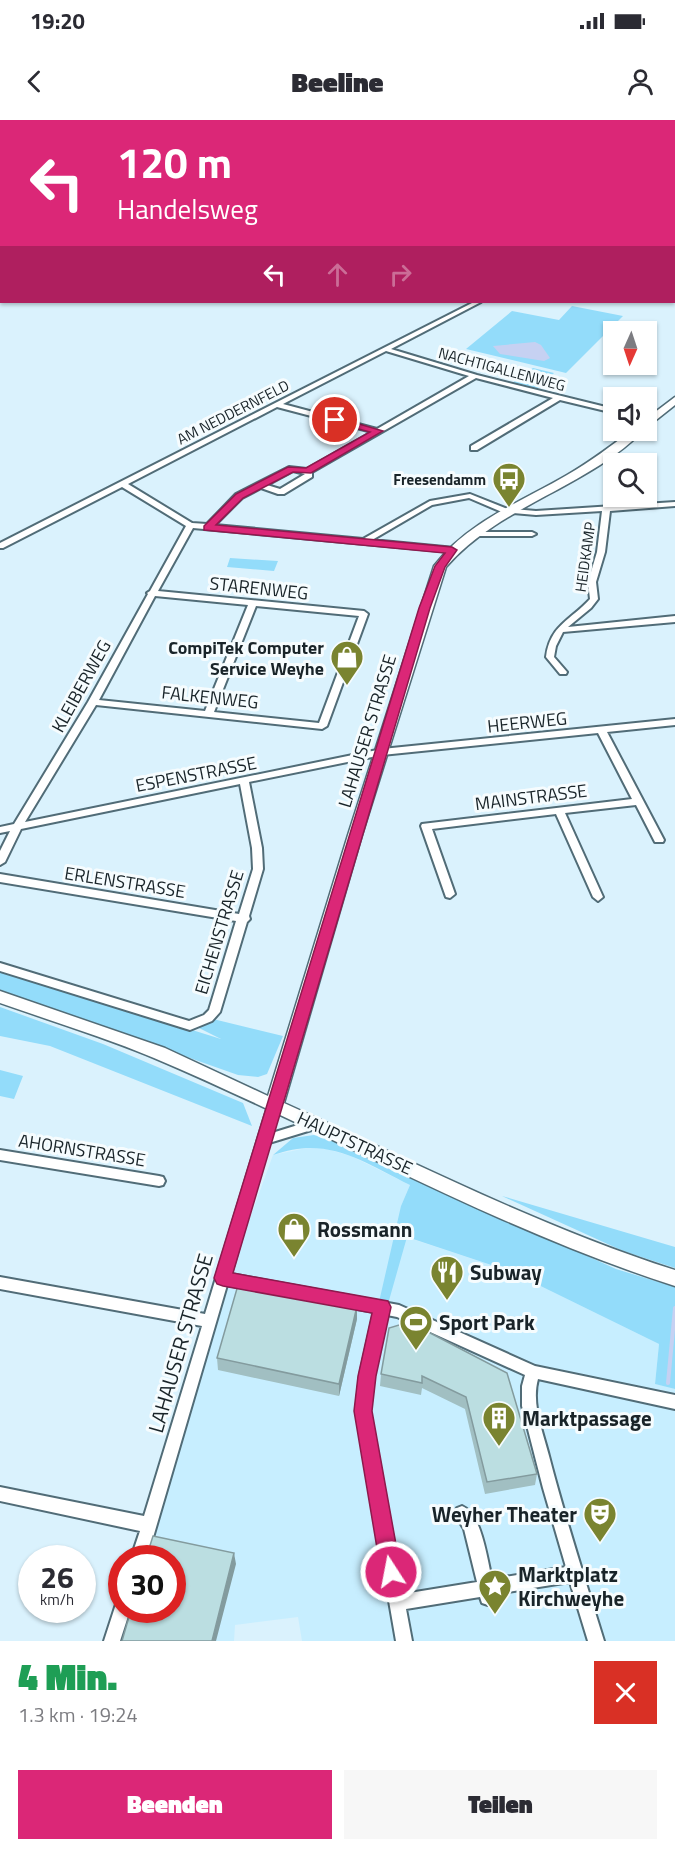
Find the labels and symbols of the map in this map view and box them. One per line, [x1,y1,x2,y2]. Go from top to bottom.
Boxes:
north arrow [603,321,657,375]
street label: NACHTIGALLENWEG [436,341,568,397]
street label: AM NEDDERNFELD [173,374,293,450]
pin [309,394,360,445]
bus stop icon: Freesendamm [491,461,527,508]
place label: Freesendamm [393,468,486,491]
street label: HEIDKAMP [569,520,601,594]
street label: STARENWEG [208,569,310,607]
place label: CompiTek Computer Service Weyhe [168,634,324,682]
street label: KLEIBERWEG [44,635,118,737]
shop icon: CompiTek Computer Service Weyhe [329,639,365,686]
street label: LAHAUSER STRASSE [331,651,403,811]
street label: FALKENWEG [160,678,260,716]
street label: HEERWEG [486,704,568,740]
street label: ESPENSTRASSE [133,749,259,799]
street label: MAINSTRASSE [473,777,589,817]
street label: ERLENSTRASSE [63,859,187,905]
street label: EICHENSTRASSE [187,866,251,997]
street label: HAUPTSTRASSE [293,1104,417,1182]
street label: AHORNSTRASSE [17,1127,147,1173]
shop icon: Rossmann [276,1211,312,1258]
place label: Rossmann [317,1213,412,1245]
street label: LAHAUSER STRASSE [139,1250,221,1436]
restaurant icon: Subway [429,1254,465,1301]
place label: Subway [470,1256,542,1288]
sports icon: Sport Park [398,1304,434,1351]
place label: Sport Park [439,1306,535,1338]
building icon: Marktpassage [481,1400,517,1447]
place label: Marktpassage [522,1402,652,1434]
theatre icon: Weyher Theater [582,1496,618,1543]
place label: Weyher Theater [432,1498,577,1530]
position arrow [359,1540,423,1604]
speed limit sign: 30 [108,1545,186,1623]
place label: Marktplatz Kirchweyhe [518,1558,624,1614]
place icon: Marktplatz Kirchweyhe [477,1568,513,1615]

